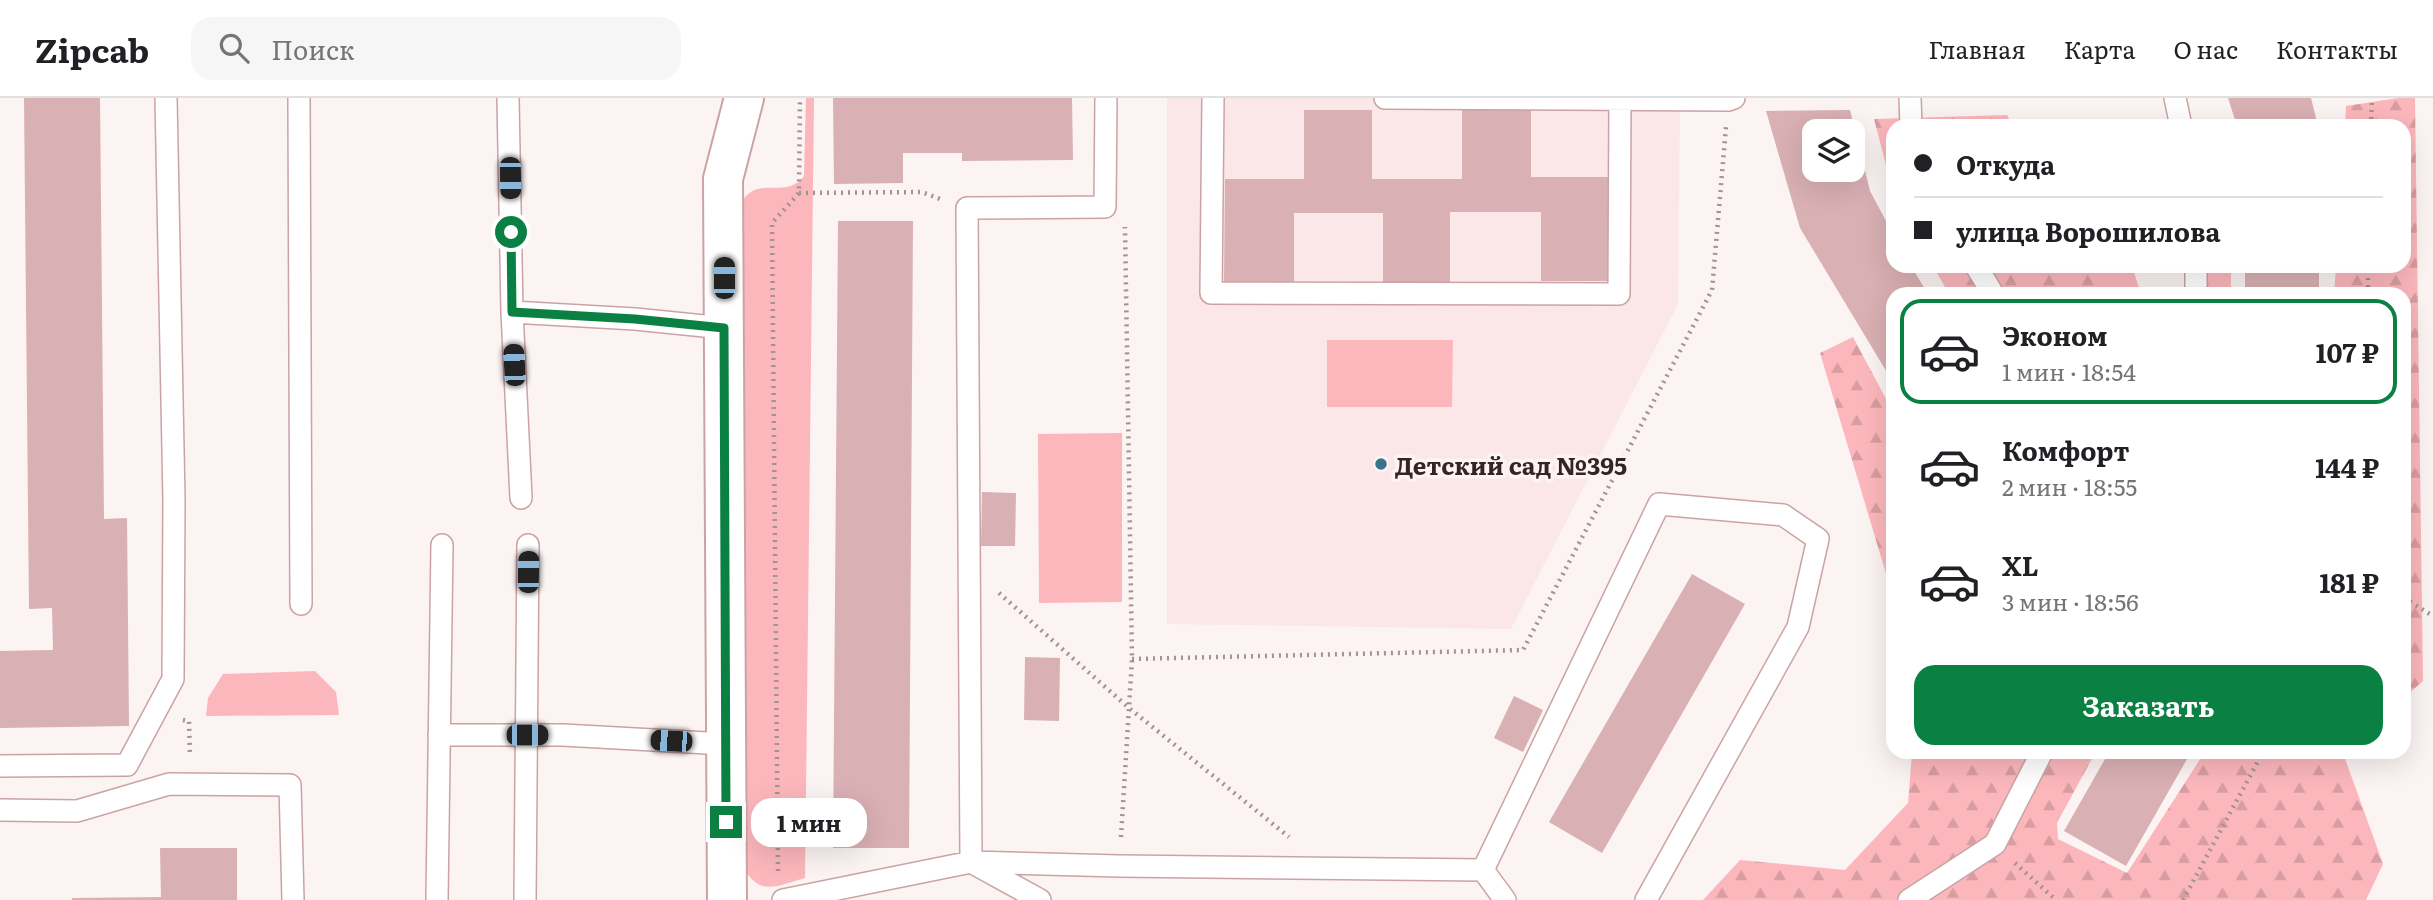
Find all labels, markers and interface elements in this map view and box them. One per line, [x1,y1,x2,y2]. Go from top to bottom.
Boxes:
search box [191,17,681,80]
text: Zipcab [35,24,149,73]
icon: search [215,29,253,67]
text: Поиск [271,29,354,68]
text: Главная [1928,31,2026,66]
text: Карта [2064,31,2136,66]
text: О нас [2174,31,2238,66]
text: Контакты [2276,31,2398,66]
map controls [1802,119,1865,182]
button: layers [1802,119,1865,182]
text: Откуда [1956,144,2055,183]
car [500,157,521,199]
text: улица Ворошилова [1956,211,2221,250]
route start [495,216,527,248]
car [714,257,735,299]
text: Эконом [2002,315,2107,354]
icon: car [1918,320,1981,383]
text: 107 ₽ [2316,332,2379,371]
car [503,343,526,387]
text: 1 мин · 18:54 [2002,354,2136,388]
text: Комфорт [2002,430,2129,469]
icon: car [1918,435,1981,498]
place label: Детский сад №395 [1395,447,1627,482]
text: 144 ₽ [2315,447,2379,486]
marker: Детский сад №395 [1373,456,1389,472]
text: 2 мин · 18:55 [2002,469,2137,503]
text: XL [2002,545,2039,584]
icon: car [1918,550,1981,613]
car [518,551,539,593]
text: 181 ₽ [2320,562,2379,601]
text: 3 мин · 18:56 [2002,584,2139,618]
button: Заказать [1914,665,2383,745]
car [507,725,549,746]
car [650,729,693,753]
callout: 1 мин [750,798,866,846]
text: 1 мин [777,805,841,839]
route end [710,806,742,838]

